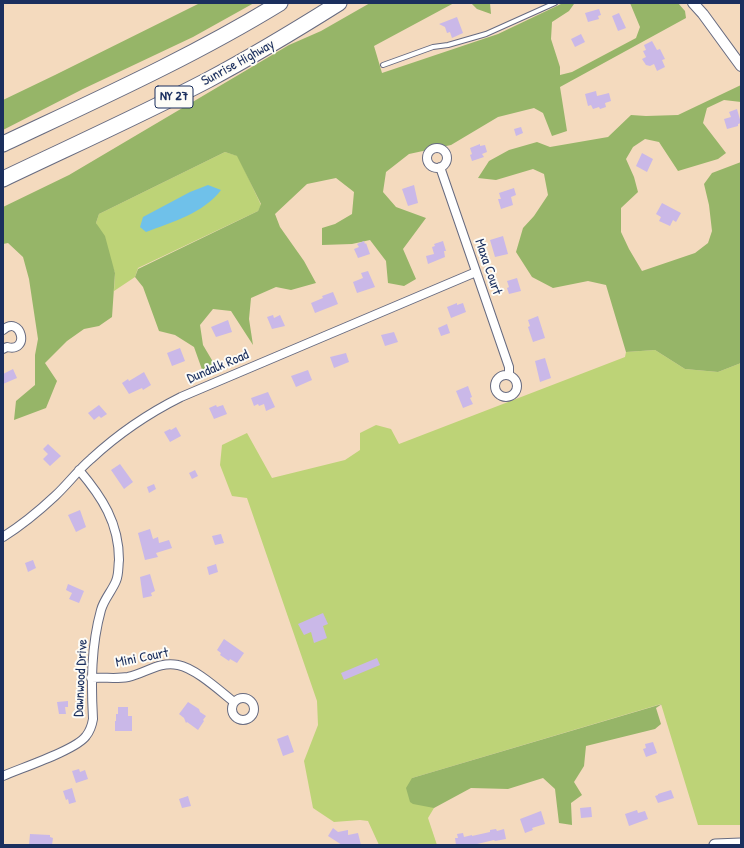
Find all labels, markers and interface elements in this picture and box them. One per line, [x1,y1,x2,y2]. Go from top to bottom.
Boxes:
street label: Sunrise Highway [199,36,277,90]
road number: NY 27 [155,86,193,108]
street label: Maxa Court [471,237,505,297]
street label: Dundalk Road [185,347,251,387]
street label: Dawnwood Drive [71,639,91,717]
street label: Mini Court [114,645,170,671]

